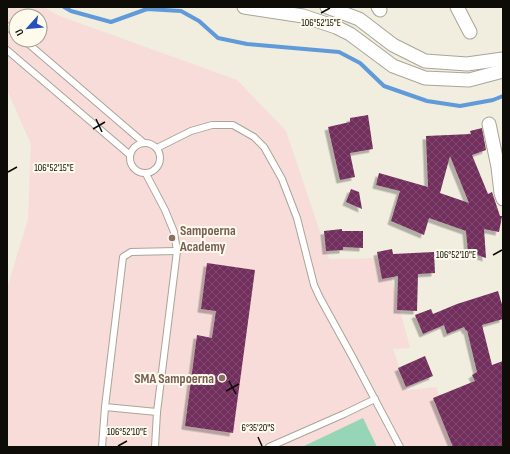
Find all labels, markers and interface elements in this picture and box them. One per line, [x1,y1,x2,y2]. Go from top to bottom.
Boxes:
north arrow [8,8,48,48]
text: 106°52'15"E [301,17,341,29]
text: U [12,27,27,38]
text: 106°52'15"E [34,162,74,174]
place label: Sampoerna Academy [179,222,236,255]
marker: Sampoerna Academy [167,233,177,243]
text: 106°52'10"E [436,249,476,261]
place label: SMA Sampoerna [134,370,214,387]
marker: SMA Sampoerna [217,373,227,383]
text: 6°35'20"S [242,422,274,434]
text: 106°52'10"E [107,426,147,438]

